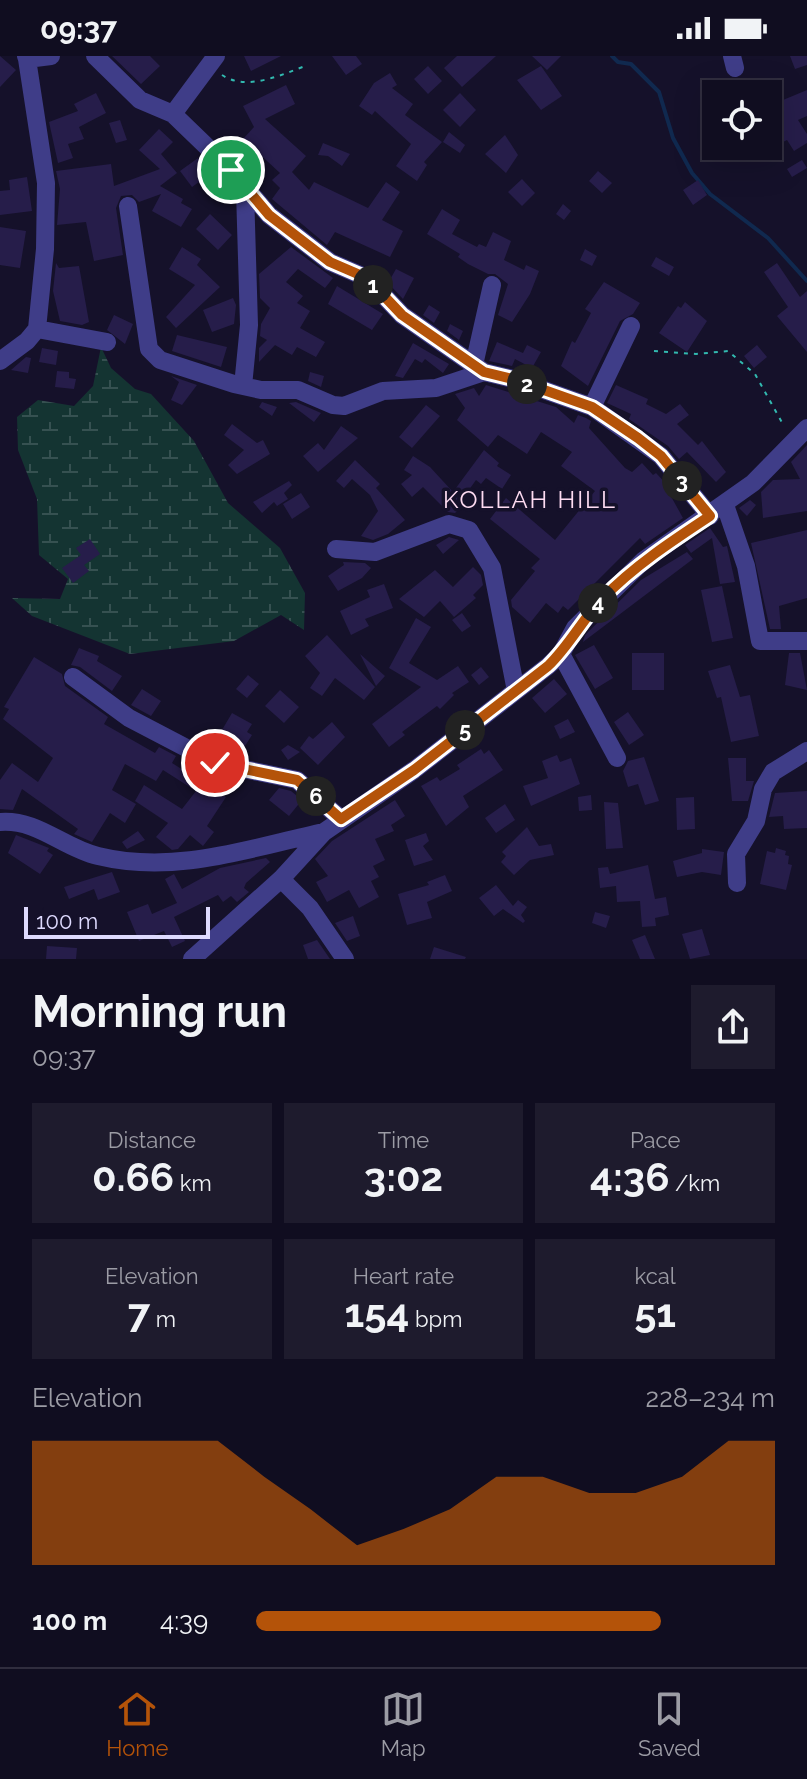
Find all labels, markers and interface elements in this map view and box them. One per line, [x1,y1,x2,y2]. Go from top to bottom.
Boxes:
text: 09:37 [40,11,117,46]
map controls [702,80,782,160]
button: locate [702,80,782,160]
pin [197,136,265,204]
icon: arrive [209,148,253,192]
pin: 1 [353,265,393,305]
text: 1 [368,272,378,298]
pin: 2 [507,364,547,404]
text: 2 [521,371,533,397]
pin: 3 [662,461,702,501]
text: 3 [676,468,688,494]
district label: KOLLAH HILL [443,485,617,514]
pin: 4 [578,583,618,623]
text: 4 [592,590,604,616]
pin: 5 [445,710,485,750]
text: 5 [459,717,471,743]
pin [181,729,249,797]
icon: check [193,741,237,785]
pin: 6 [296,776,336,816]
text: 6 [309,783,323,809]
scale bar [24,903,210,939]
text: 100 m [36,908,98,934]
button: share [691,985,775,1069]
text: Morning run [32,986,287,1037]
text: 09:37 [32,1042,96,1072]
text: Distance [108,1127,196,1153]
text: Time [378,1127,429,1153]
text: Pace [630,1127,680,1153]
text: 0.66 [92,1153,174,1200]
text: 3:02 [364,1153,443,1200]
text: 4:36 [590,1153,669,1200]
text: km [174,1170,212,1196]
text: /km [669,1170,720,1196]
text: Elevation [105,1263,199,1289]
text: Heart rate [353,1263,454,1289]
text: kcal [635,1263,676,1289]
text: 7 [128,1289,150,1336]
text: 154 [345,1289,409,1336]
text: 51 [634,1289,676,1336]
text: m [150,1306,176,1332]
text: bpm [409,1306,462,1332]
text: Elevation [32,1383,142,1413]
text: 228–234 m [646,1383,775,1413]
text: 100 m [32,1606,107,1636]
text: 4:39 [160,1606,208,1636]
tab: Home [106,1687,168,1761]
tab: Map [381,1687,426,1761]
tab: Saved [638,1687,701,1761]

